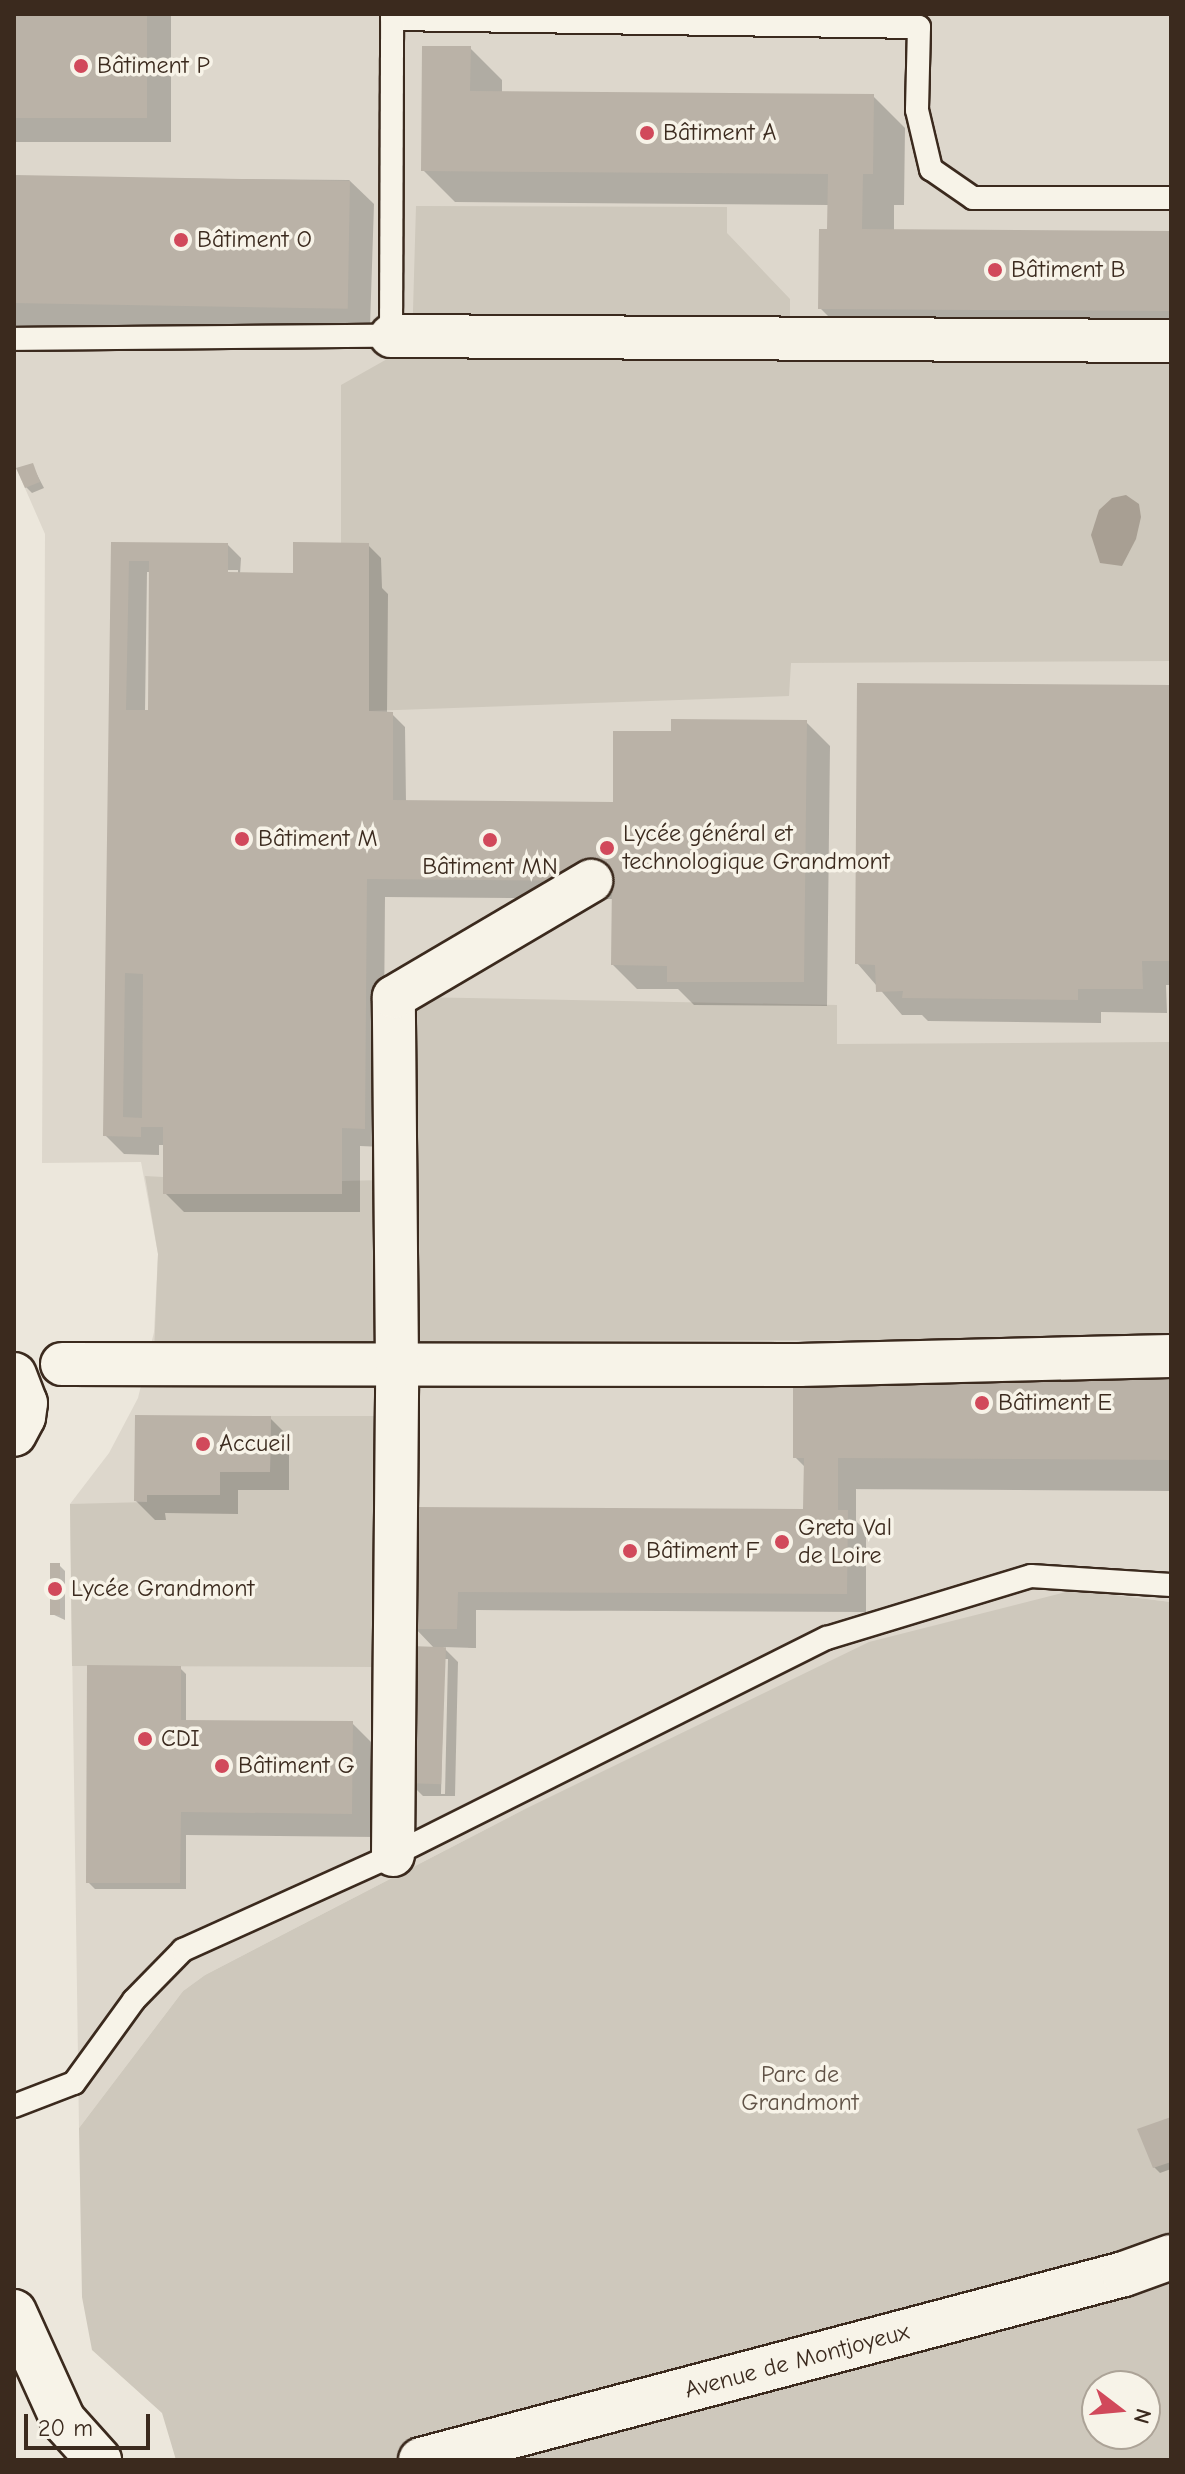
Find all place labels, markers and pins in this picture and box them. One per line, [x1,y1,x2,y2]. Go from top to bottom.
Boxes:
place label: Bâtiment P [97,52,210,80]
marker: Bâtiment P [72,57,90,75]
place label: Bâtiment A [663,119,777,147]
marker: Bâtiment A [638,124,656,142]
place label: Bâtiment O [197,226,312,254]
marker: Bâtiment O [172,231,190,249]
place label: Bâtiment B [1011,256,1125,284]
marker: Bâtiment B [986,261,1004,279]
place label: Lycée général et technologique Grandmont [623,820,890,876]
place label: Bâtiment M [258,825,378,853]
marker: Bâtiment M [233,830,251,848]
marker: Bâtiment MN [481,831,499,849]
marker: Lycée général et technologique Grandmont [598,839,616,857]
place label: Bâtiment MN [422,853,558,881]
place label: Bâtiment E [998,1389,1112,1417]
marker: Bâtiment E [973,1394,991,1412]
place label: Accueil [219,1430,291,1458]
marker: Accueil [194,1435,212,1453]
place label: Greta Val de Loire [798,1514,892,1570]
marker: Greta Val de Loire [773,1533,791,1551]
place label: Bâtiment F [646,1537,759,1565]
marker: Bâtiment F [621,1542,639,1560]
place label: Lycée Grandmont [71,1575,254,1603]
marker: Lycée Grandmont [46,1580,64,1598]
place label: CDI [161,1725,200,1753]
marker: CDI [136,1730,154,1748]
place label: Bâtiment G [238,1752,355,1780]
marker: Bâtiment G [213,1757,231,1775]

